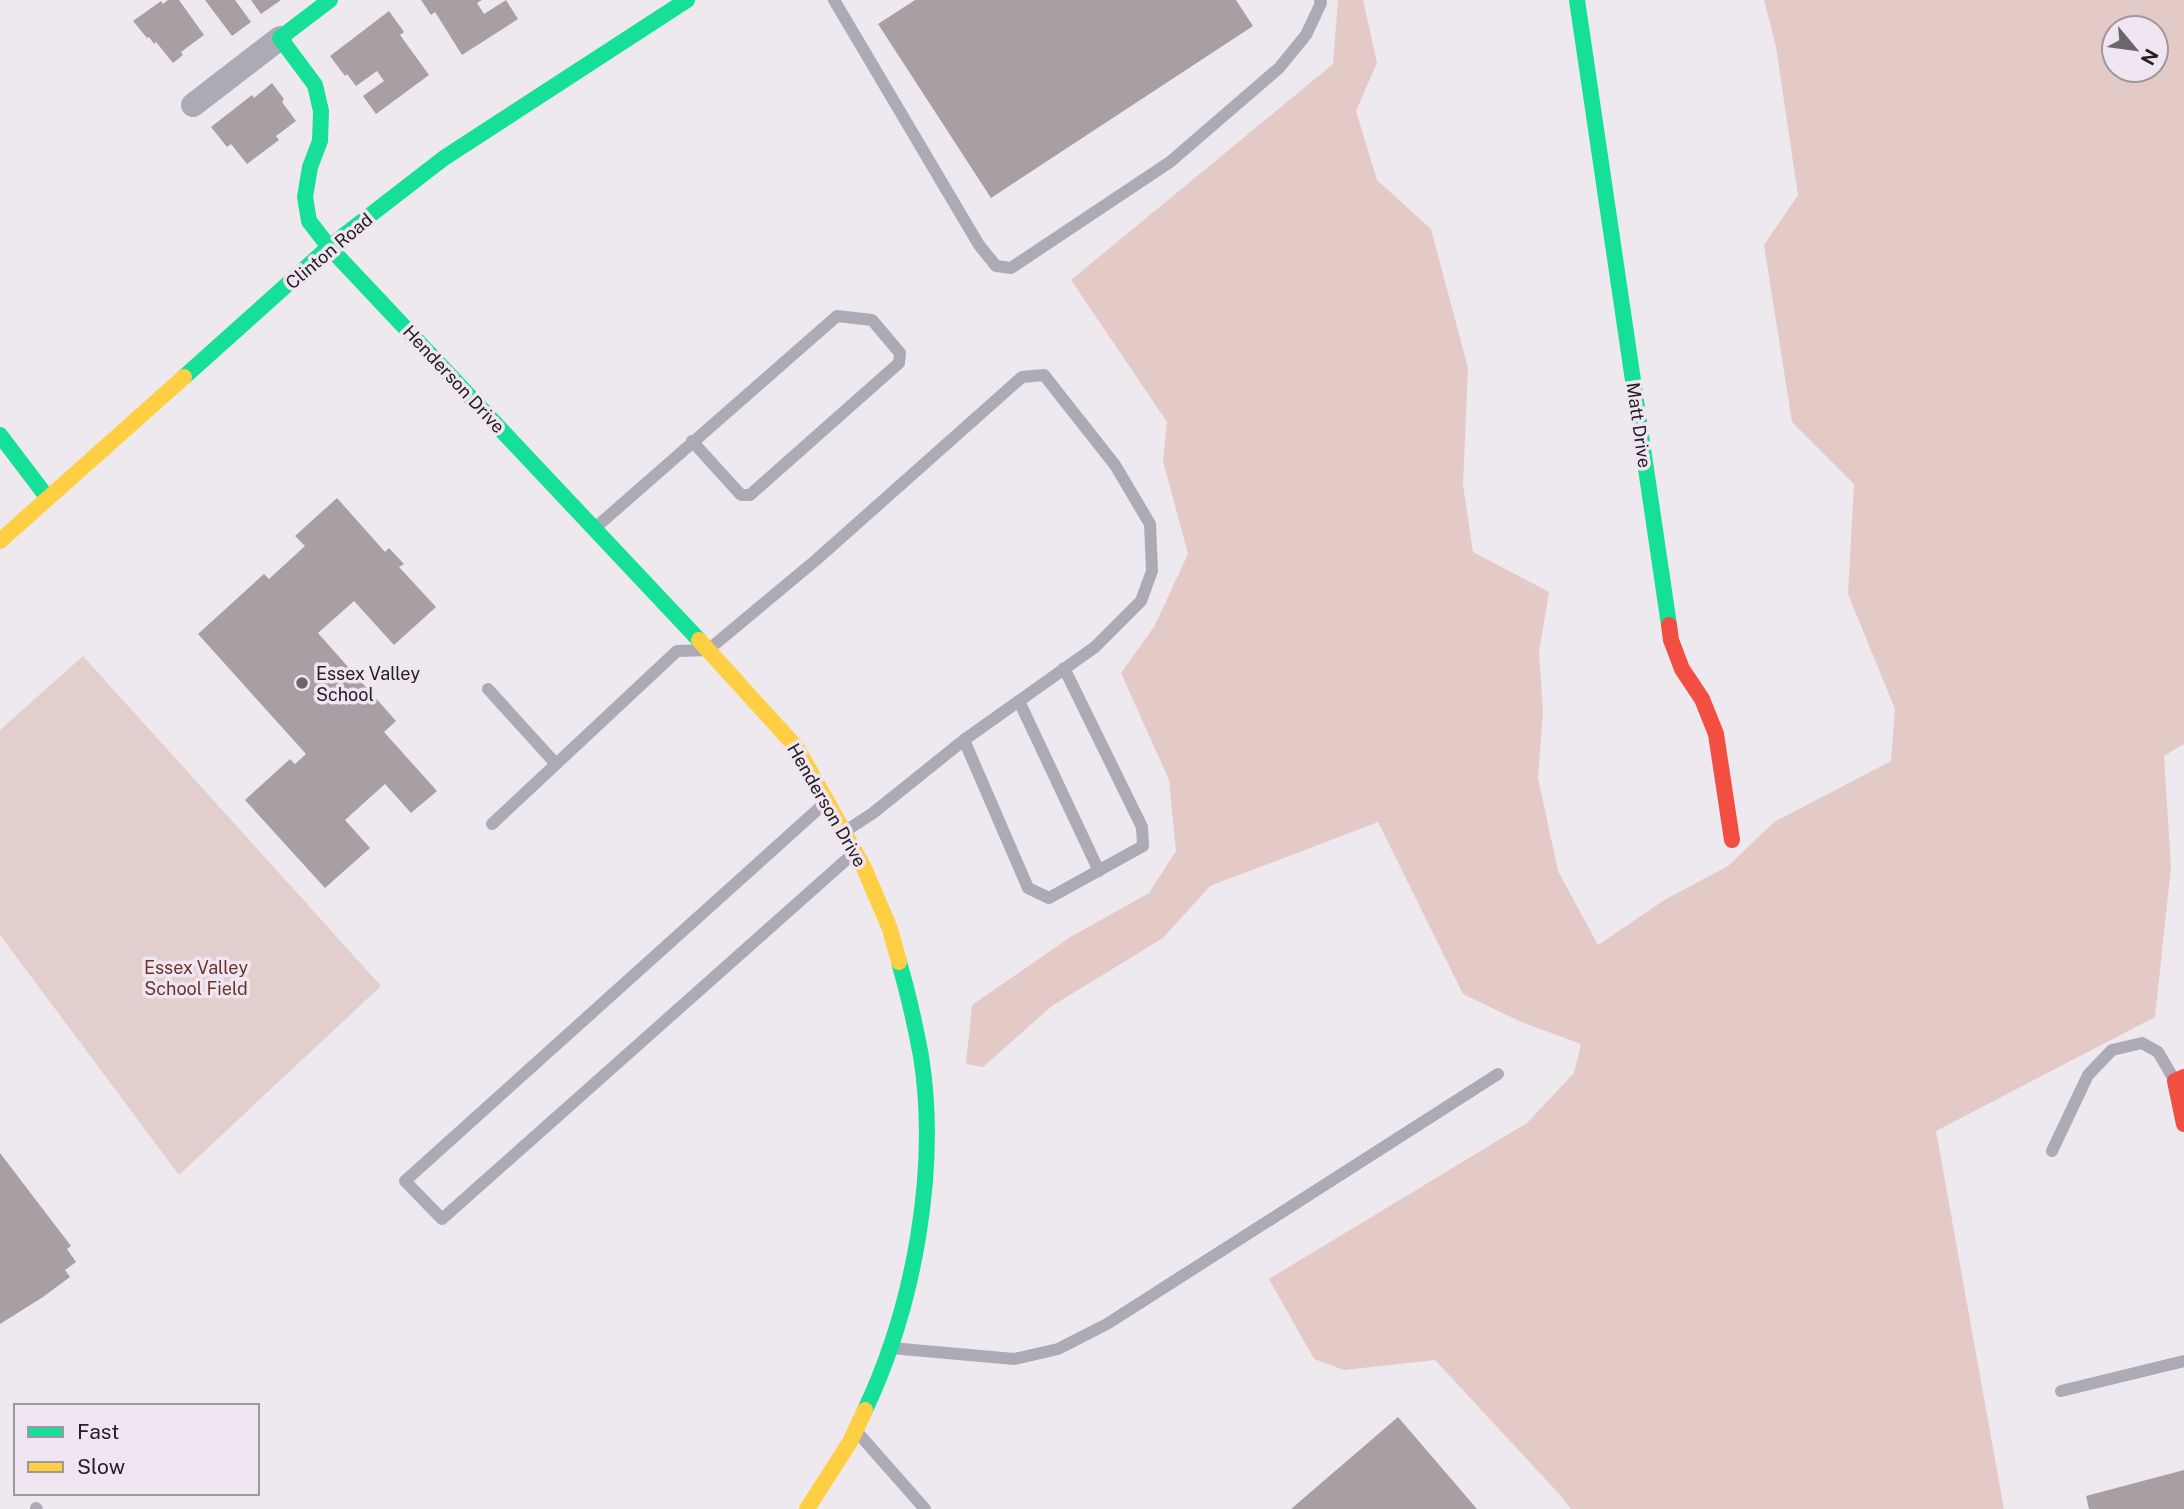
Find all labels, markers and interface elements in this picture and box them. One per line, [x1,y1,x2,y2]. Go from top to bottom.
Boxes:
north arrow [2100,14,2170,84]
text: N [2137,45,2163,69]
street label: Clinton Road [281,209,377,293]
street label: Henderson Drive [399,321,509,437]
street label: Matt Drive [1623,381,1655,469]
place label: Essex Valley School [316,663,420,705]
marker: Essex Valley School [294,675,310,691]
street label: Henderson Drive [783,739,871,871]
park label: Essex Valley School Field [144,957,248,999]
legend [14,1404,259,1495]
text: Fast [77,1419,119,1444]
text: Slow [77,1454,125,1479]

